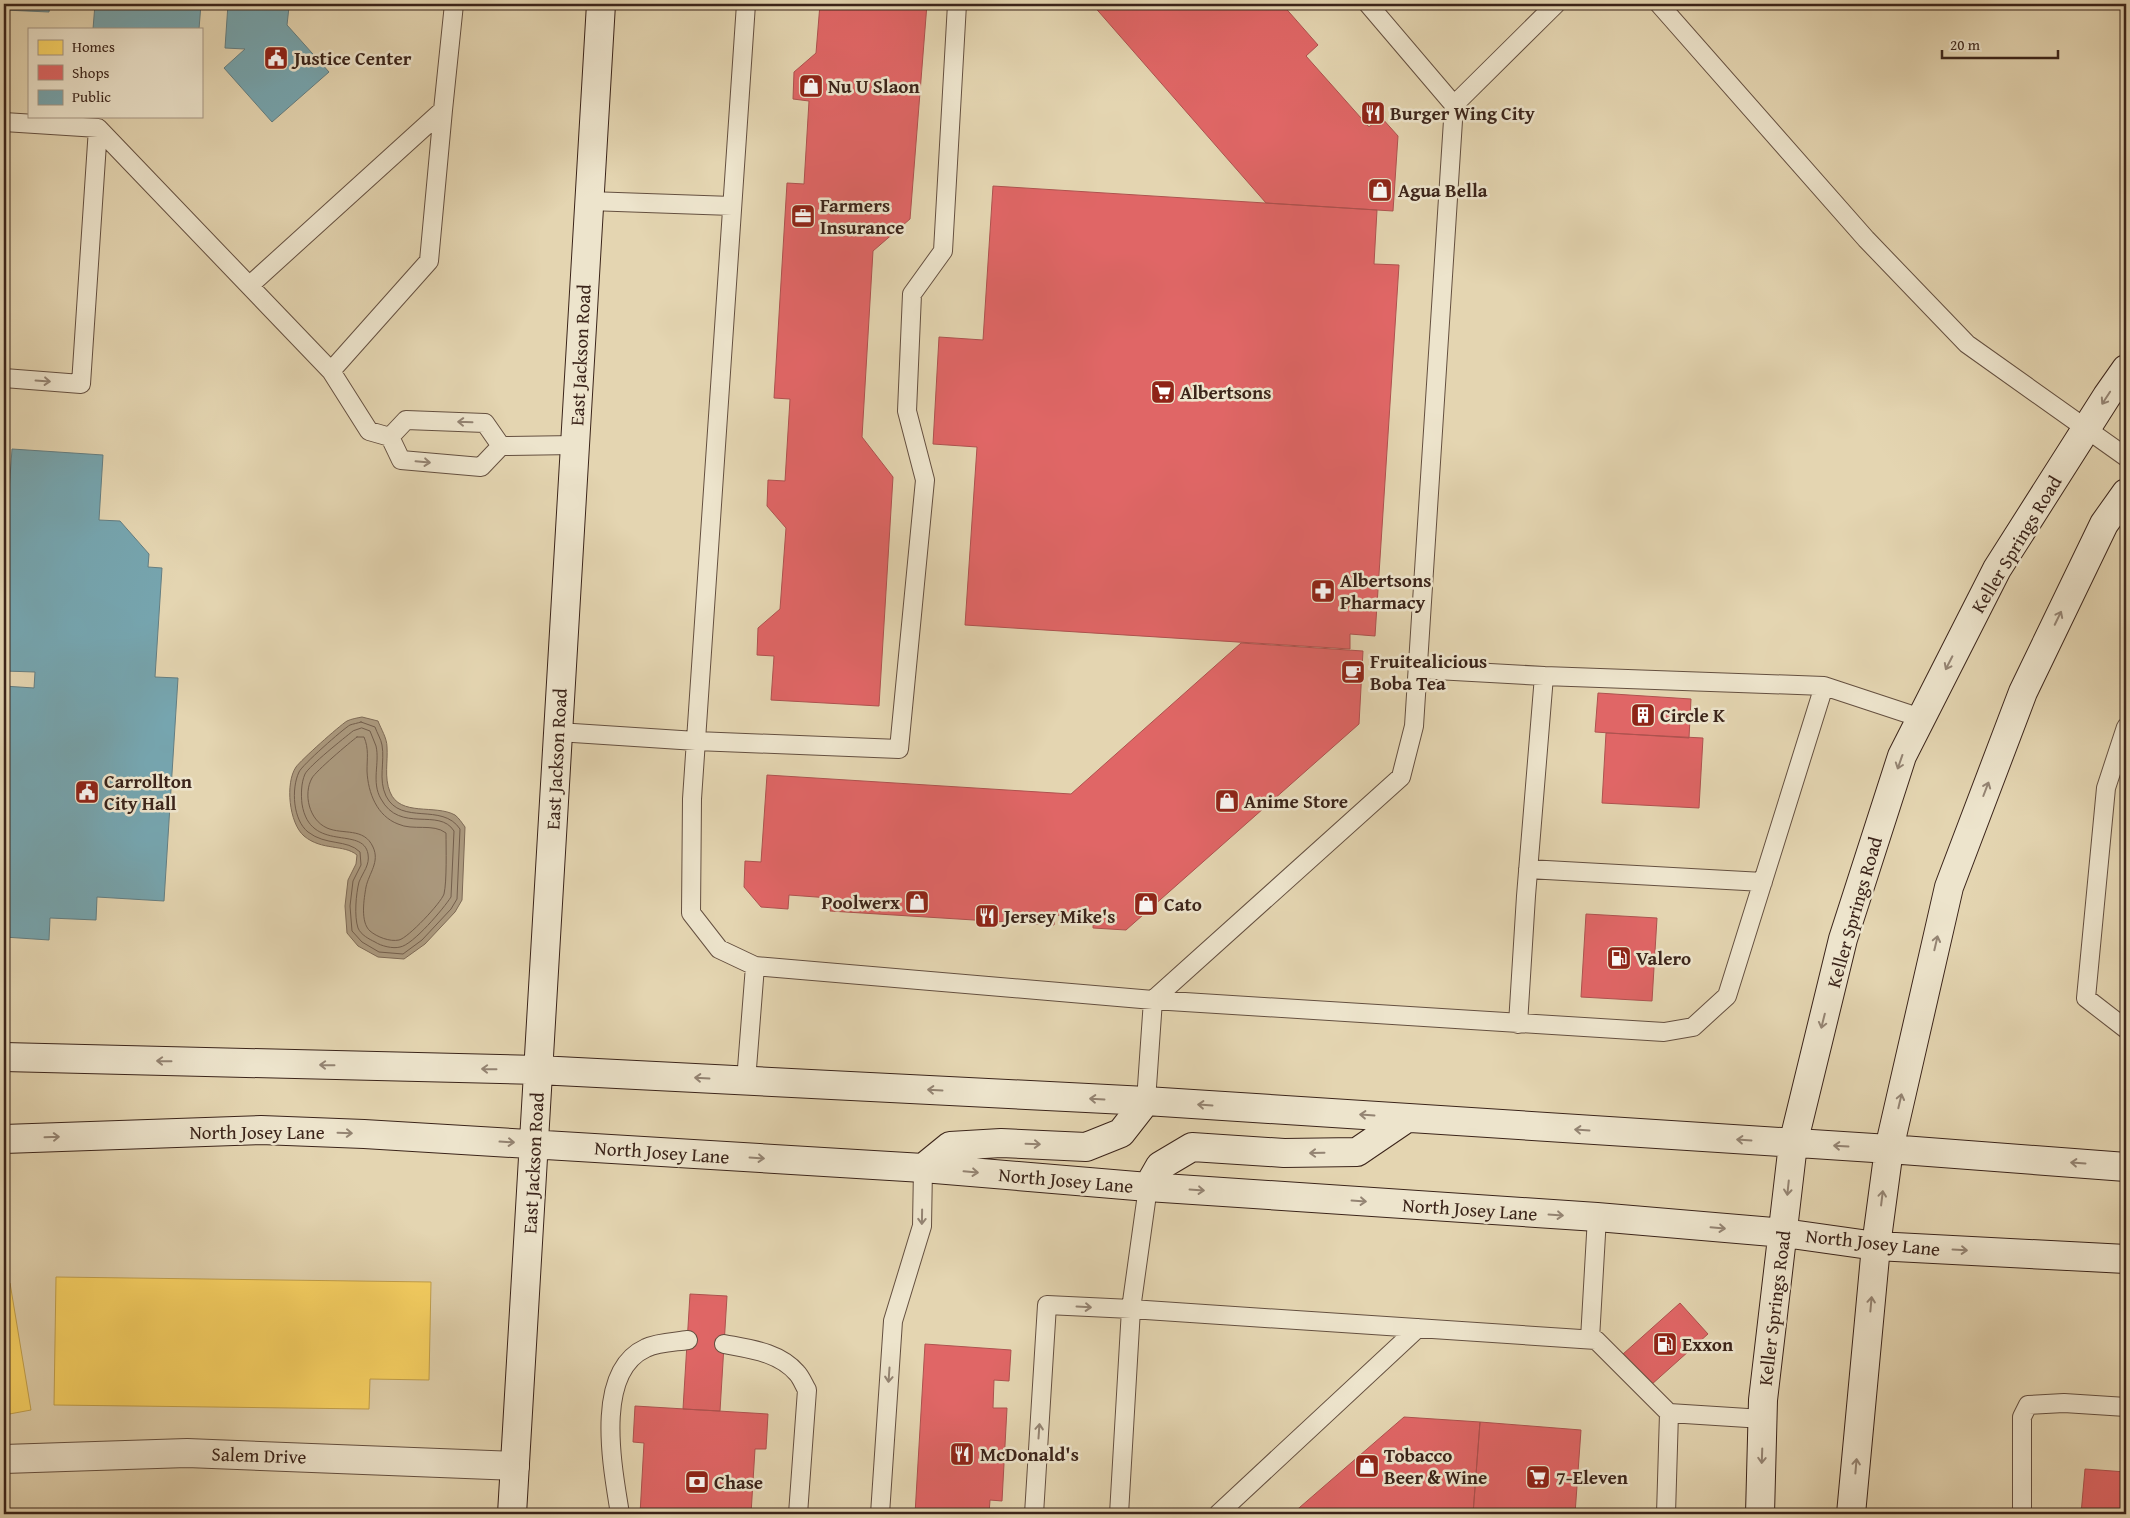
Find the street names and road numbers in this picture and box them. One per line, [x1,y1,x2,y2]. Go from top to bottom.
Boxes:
street label: East Jackson Road [562,283,598,426]
street label: Keller Springs Road [1964,469,2069,618]
street label: East Jackson Road [538,687,574,830]
street label: Keller Springs Road [1819,832,1889,991]
street label: East Jackson Road [515,1091,551,1234]
street label: North Josey Lane [189,1118,325,1146]
street label: North Josey Lane [594,1133,730,1171]
street label: North Josey Lane [997,1160,1135,1200]
street label: North Josey Lane [1402,1190,1538,1228]
street label: North Josey Lane [1804,1221,1942,1263]
street label: Keller Springs Road [1751,1228,1798,1387]
street label: Salem Drive [211,1439,307,1471]

